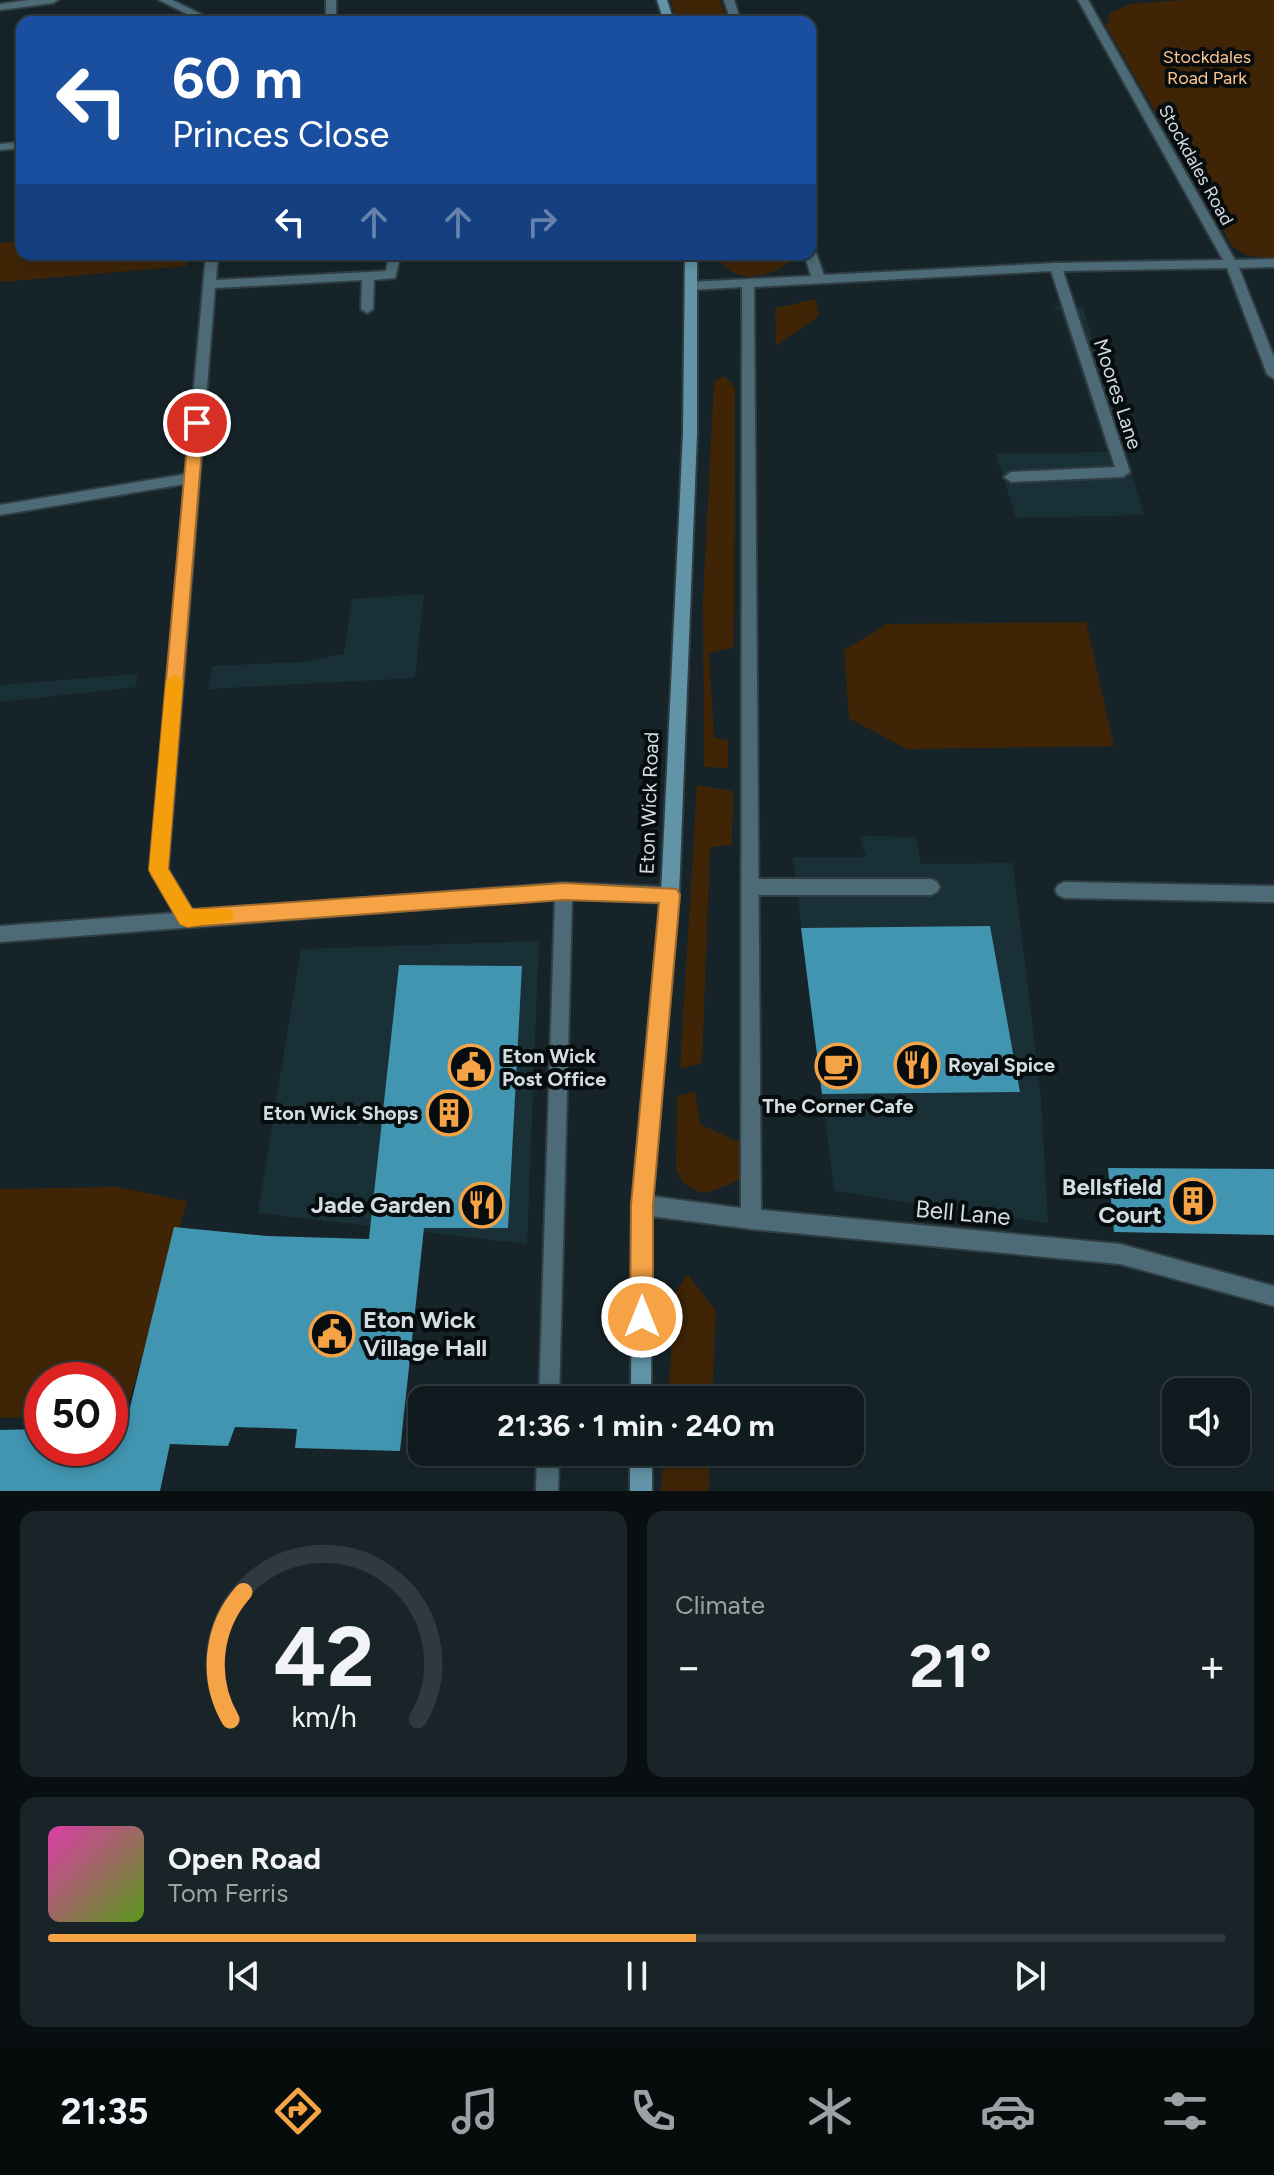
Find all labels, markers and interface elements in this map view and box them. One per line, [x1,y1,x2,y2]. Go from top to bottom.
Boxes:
text: 60 m [172,45,303,112]
park label: Stockdales Road Park [1163,46,1251,89]
icon: left [40,48,144,152]
street label: Stockdales Road [1154,101,1238,229]
text: Princes Close [172,113,389,156]
icon: left [268,200,312,244]
icon: ahead [352,200,396,244]
icon: ahead [436,200,480,244]
icon: right [520,200,564,244]
street label: Moores Lane [1089,336,1147,452]
pin [163,389,231,457]
icon: arrive [175,401,219,445]
street label: Eton Wick Road [635,731,663,875]
restaurant icon: Royal Spice [893,1041,941,1089]
cafe icon: The Corner Cafe [814,1042,862,1090]
public building icon: Eton Wick Post Office [447,1043,495,1091]
place label: Eton Wick Post Office [502,1044,606,1091]
place label: Royal Spice [948,1053,1055,1077]
building icon: Eton Wick Shops [425,1089,473,1137]
place label: The Corner Cafe [762,1094,914,1118]
place label: Eton Wick Shops [263,1101,418,1125]
place label: Bellsfield Court [1062,1172,1162,1229]
building icon: Bellsfield Court [1169,1177,1217,1225]
restaurant icon: Jade Garden [458,1181,506,1229]
place label: Jade Garden [311,1190,451,1219]
street label: Bell Lane [914,1194,1012,1231]
position arrow [600,1275,684,1359]
place label: Eton Wick Village Hall [363,1305,487,1362]
public building icon: Eton Wick Village Hall [308,1310,356,1358]
speed limit sign: 50 [24,1362,128,1466]
map controls [1162,1378,1250,1466]
button: sound [1162,1378,1250,1466]
text: 21:36 · 1 min · 240 m [497,1407,775,1444]
text: Climate [675,1589,765,1621]
text: 42 [273,1607,374,1707]
text: 21° [909,1630,992,1702]
text: − [675,1640,702,1693]
text: + [1199,1640,1226,1693]
text: km/h [291,1700,356,1734]
text: Open Road [168,1840,321,1877]
text: Tom Ferris [168,1877,288,1909]
icon: previous [222,1954,266,1998]
icon: pause [615,1954,659,1998]
icon: next [1008,1954,1052,1998]
icon: directions [270,2083,326,2139]
icon: music [447,2083,503,2139]
icon: phone [625,2083,681,2139]
icon: climate [802,2083,858,2139]
icon: car [980,2083,1036,2139]
icon: filters [1157,2083,1213,2139]
text: 21:35 [61,2090,149,2133]

